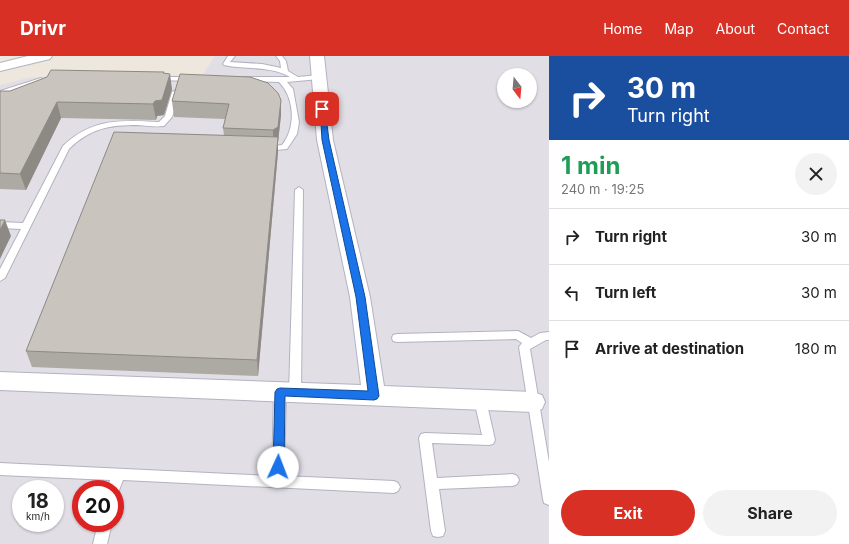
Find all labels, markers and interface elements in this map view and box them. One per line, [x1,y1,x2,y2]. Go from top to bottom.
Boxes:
text: Drivr [20,17,66,40]
text: Home [603,20,642,37]
text: Map [664,20,694,37]
text: About [716,20,755,37]
text: Contact [777,20,829,37]
north arrow [497,68,537,108]
map controls [497,68,537,108]
text: 30 m [627,71,696,105]
icon: right [561,72,613,124]
pin [305,92,339,126]
icon: arrive [311,98,333,120]
text: Turn right [627,105,710,126]
text: 1 min [561,151,620,180]
button: close [795,153,837,195]
text: 240 m · 19:25 [561,181,644,197]
icon: right [561,226,583,248]
text: Turn right [595,227,667,246]
text: 30 m [801,227,837,246]
icon: left [561,282,583,304]
text: Turn left [595,283,656,302]
text: 30 m [801,283,837,302]
icon: arrive [561,338,583,360]
text: Arrive at destination [595,339,744,358]
text: 180 m [795,339,837,358]
position arrow [257,446,299,488]
speed limit sign: 20 [72,480,124,532]
text: 18 [27,489,49,513]
button: Exit [561,490,695,536]
button: Share [703,490,837,536]
text: km/h [26,510,50,522]

